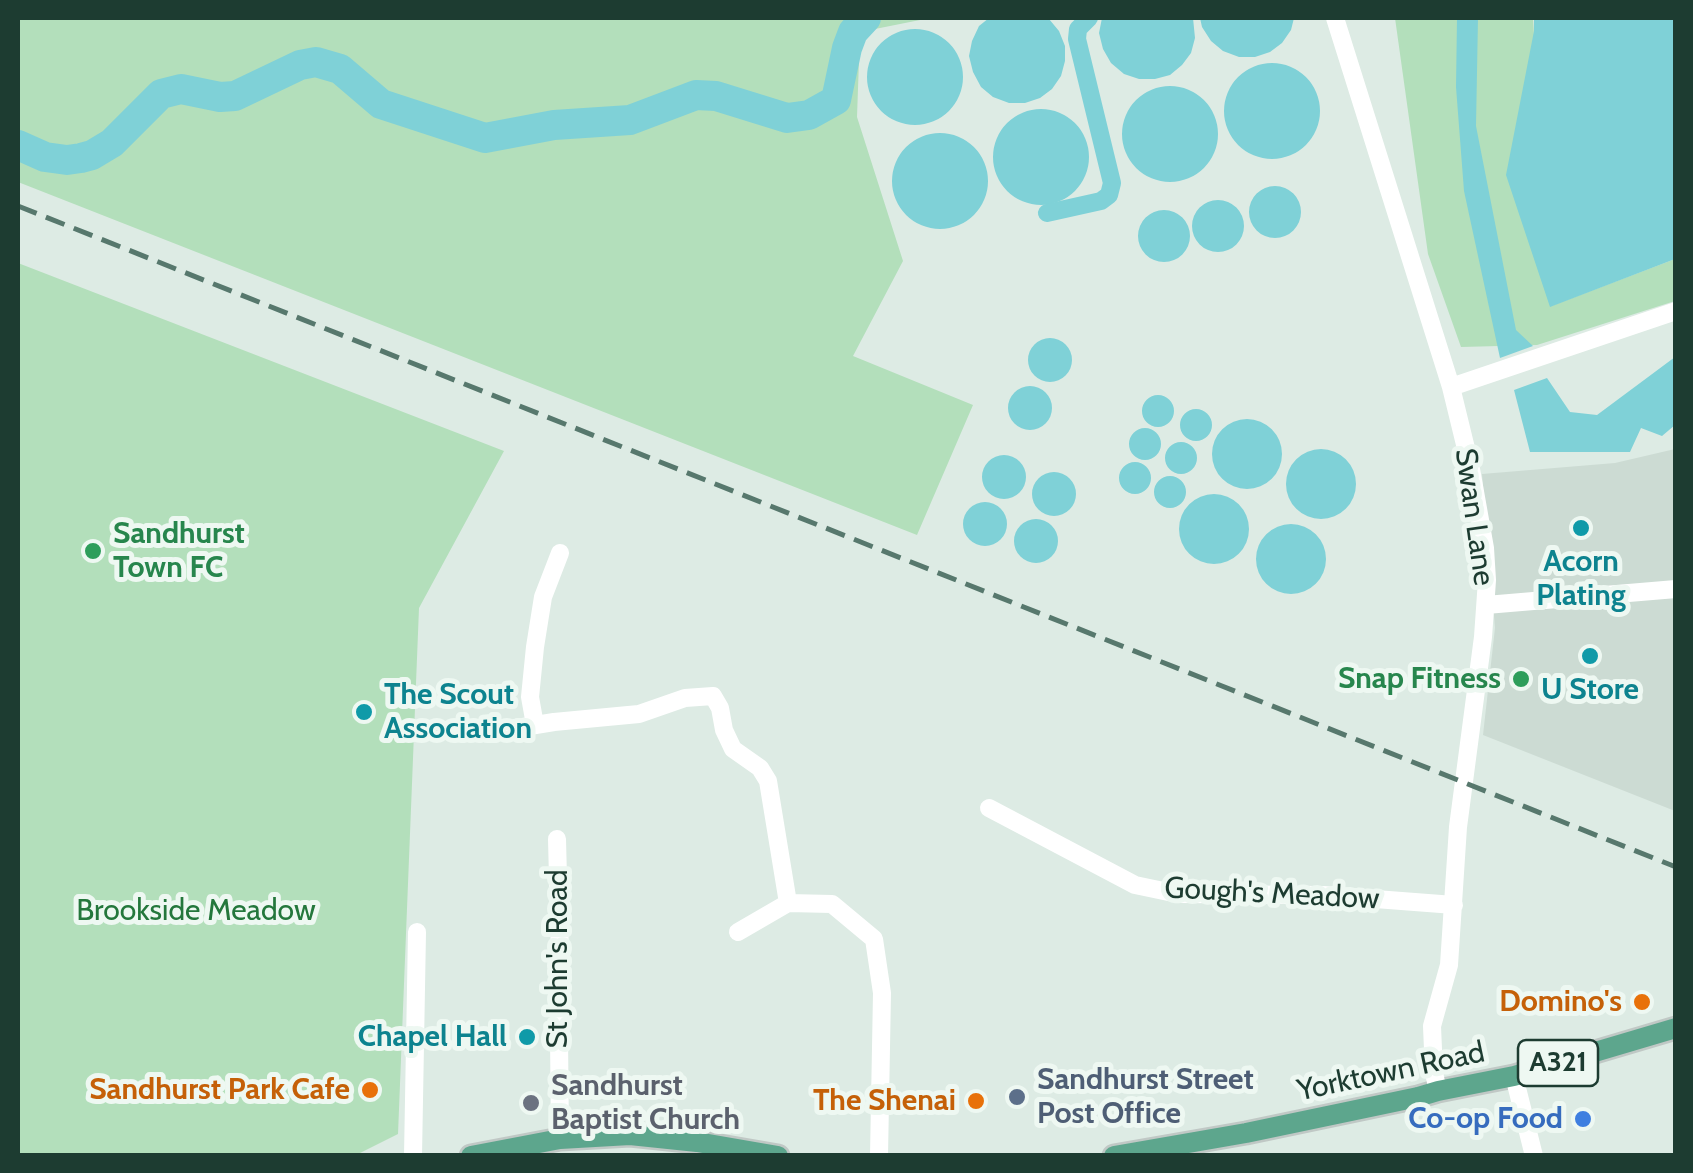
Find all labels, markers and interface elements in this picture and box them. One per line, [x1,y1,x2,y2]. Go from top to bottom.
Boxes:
street label: Swan Lane [1447,446,1501,588]
place label: Sandhurst Town FC [113,516,245,586]
marker: Acorn Plating [1570,517,1592,539]
marker: Sandhurst Town FC [82,540,104,562]
place label: Acorn Plating [1536,544,1626,614]
marker: U Store [1579,645,1601,667]
place label: Snap Fitness [1338,661,1501,697]
marker: Snap Fitness [1510,668,1532,690]
place label: U Store [1541,672,1639,708]
place label: The Scout Association [384,677,532,748]
marker: The Scout Association [353,701,375,723]
street label: St John's Road [540,869,576,1049]
street label: Gough's Meadow [1164,870,1380,918]
park label: Brookside Meadow [76,893,316,929]
place label: Domino's [1499,984,1622,1020]
marker: Domino's [1631,991,1653,1013]
place label: Chapel Hall [358,1019,507,1055]
marker: Chapel Hall [516,1026,538,1048]
street label: Yorktown Road [1294,1035,1488,1109]
road number: A321 [1518,1040,1598,1086]
place label: Sandhurst Street Post Office [1037,1062,1254,1132]
place label: Sandhurst Baptist Church [551,1068,740,1138]
place label: Sandhurst Park Cafe [89,1072,350,1108]
marker: Sandhurst Park Cafe [359,1079,381,1101]
place label: The Shenai [813,1083,956,1119]
marker: Sandhurst Street Post Office [1006,1086,1028,1108]
marker: The Shenai [965,1090,987,1112]
marker: Sandhurst Baptist Church [520,1092,542,1114]
place label: Co-op Food [1408,1101,1563,1137]
marker: Co-op Food [1572,1108,1594,1130]

